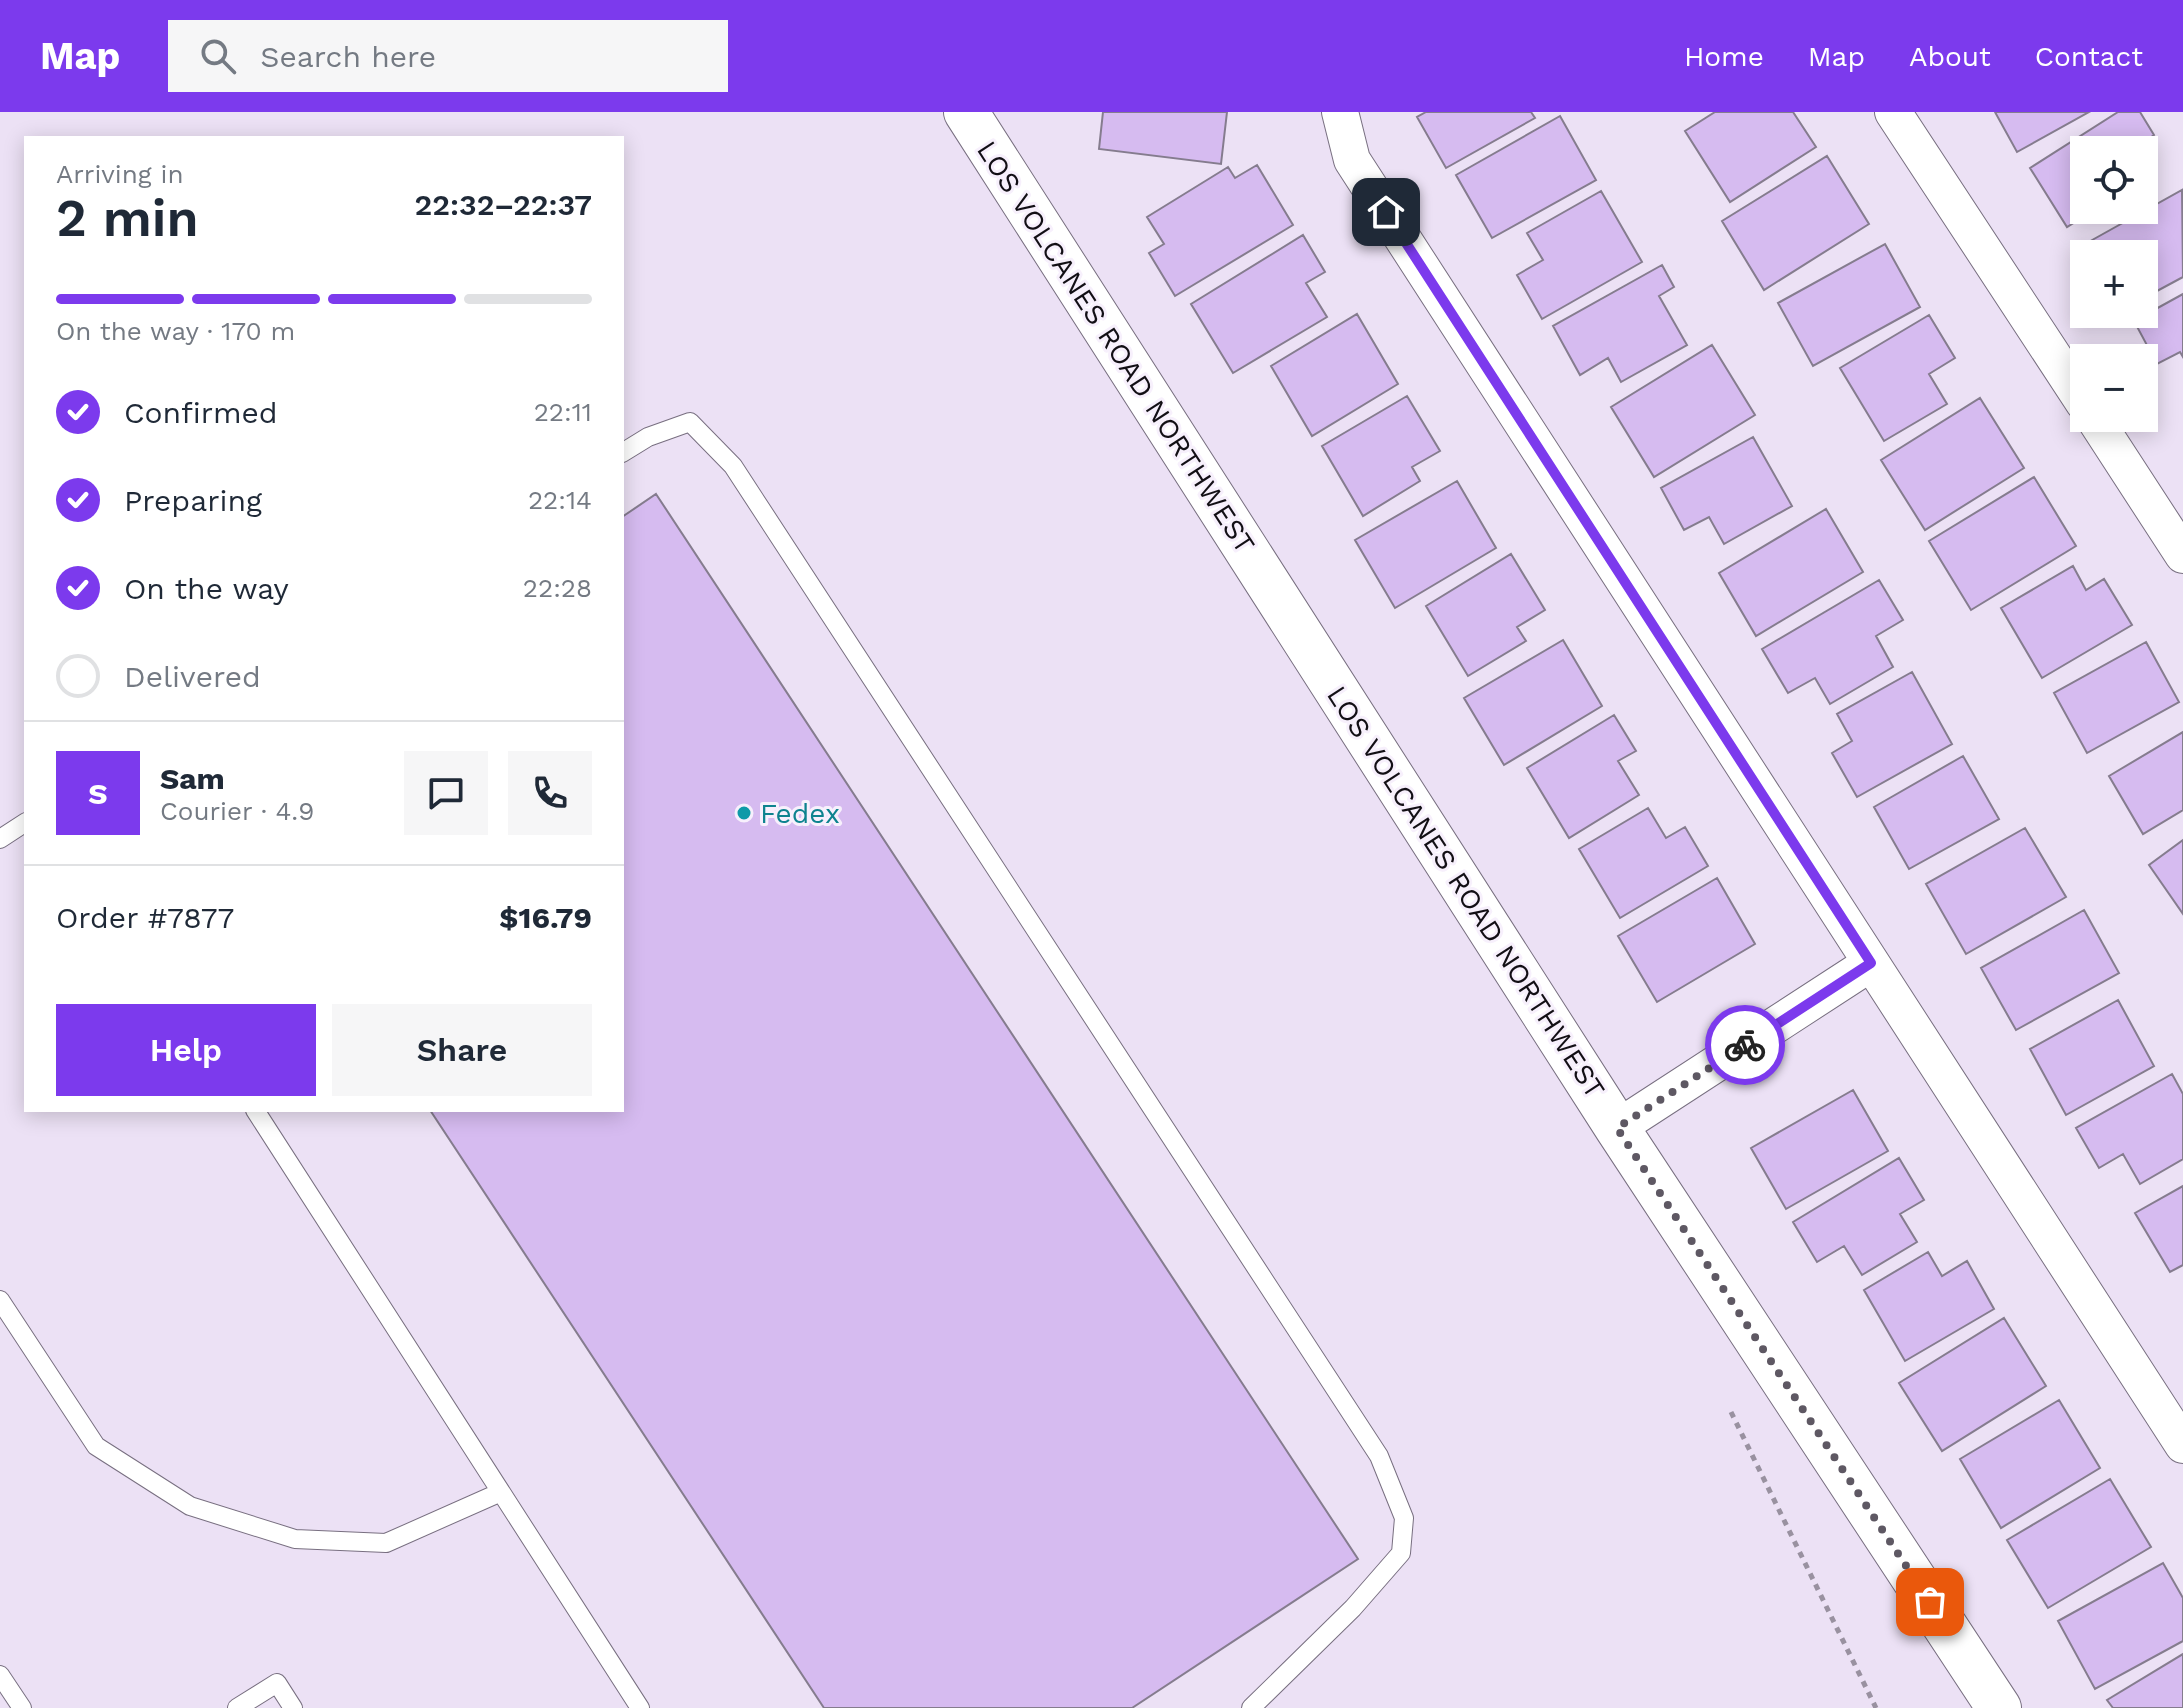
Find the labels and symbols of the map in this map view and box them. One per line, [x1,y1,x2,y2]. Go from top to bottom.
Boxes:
street label: LOS VOLCANES ROAD NORTHWEST [970,135,1262,559]
pin [1352,178,1420,246]
street label: LOS VOLCANES ROAD NORTHWEST [1320,680,1612,1104]
place label: Fedex [760,797,840,830]
marker: Fedex [735,804,753,822]
courier [1705,1005,1785,1085]
pin [1896,1568,1964,1636]

